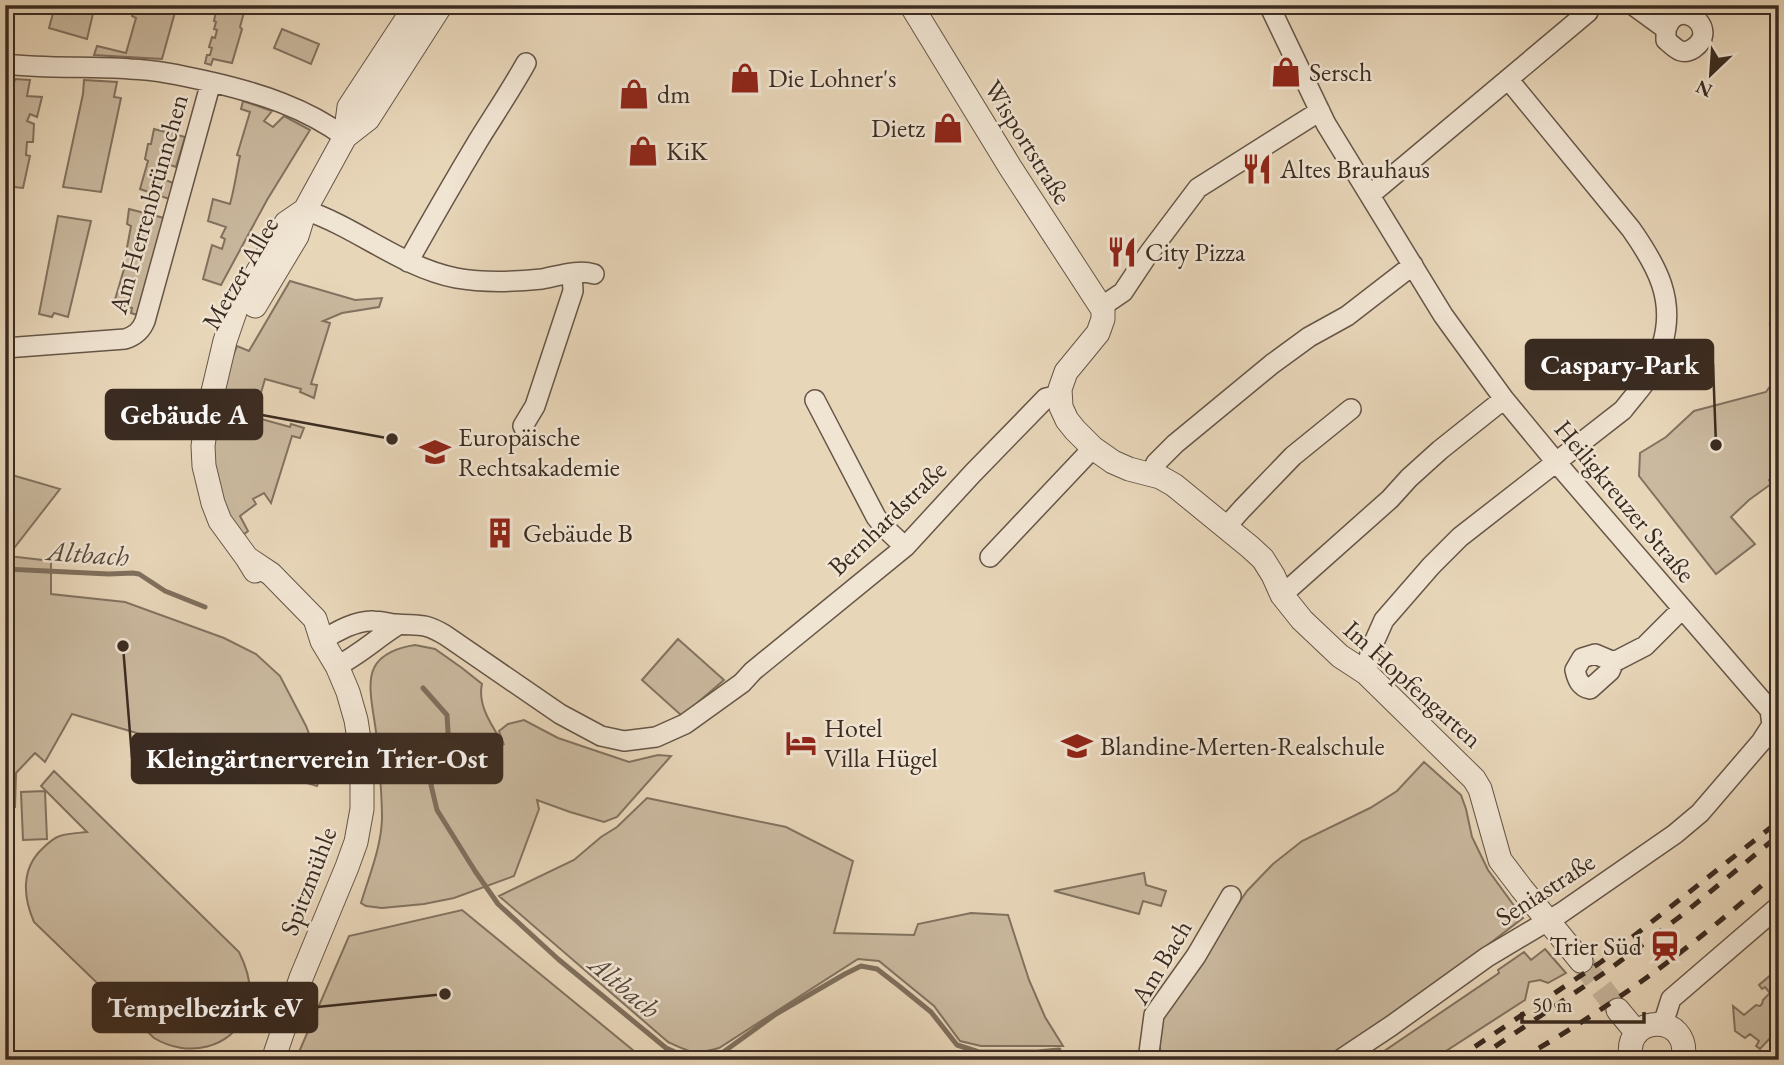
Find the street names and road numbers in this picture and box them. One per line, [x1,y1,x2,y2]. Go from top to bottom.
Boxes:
street label: Wisportstraße [976,74,1080,210]
street label: Am Herrenbrünnchen [100,90,196,319]
street label: Metzer Allee [194,210,286,336]
street label: Heiligkreuzer Straße [1547,412,1703,590]
street label: Bernhardstraße [820,453,954,583]
street label: Im Hopfengarten [1336,613,1490,756]
street label: Spitzmühle [272,822,344,940]
street label: Seniastraße [1489,844,1601,934]
street label: Am Bach [1122,913,1200,1011]

